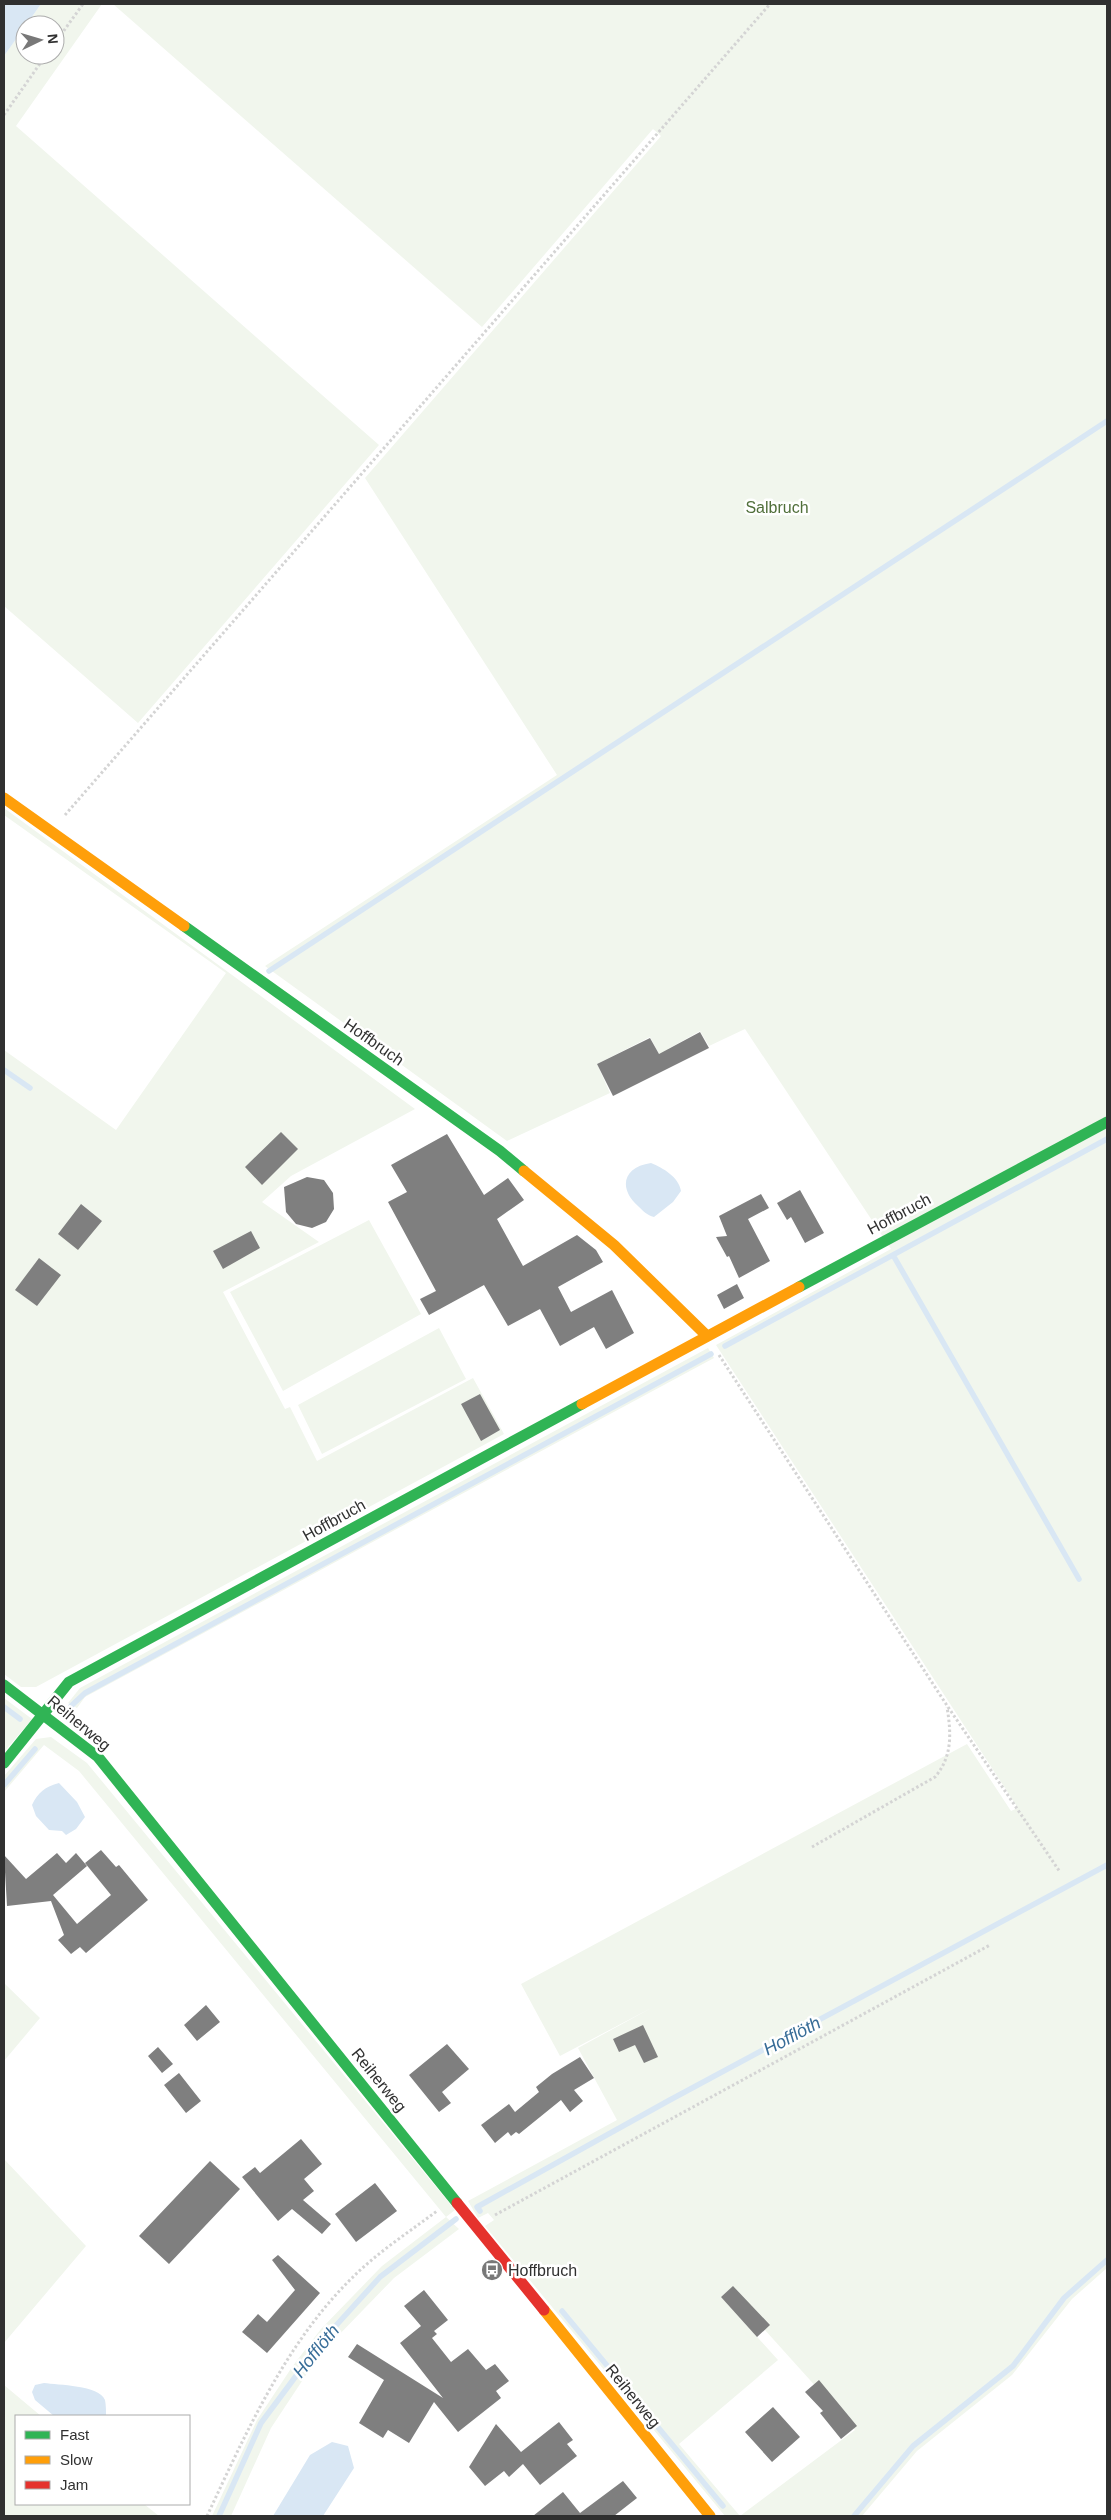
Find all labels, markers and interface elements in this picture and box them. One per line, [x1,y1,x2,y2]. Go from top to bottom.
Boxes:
north arrow [15,15,65,65]
text: N [45,33,61,45]
park label: Salbruch [745,499,809,516]
street label: Hoffbruch [341,1015,407,1069]
street label: Hoffbruch [865,1190,933,1238]
street label: Hoffbruch [300,1496,368,1544]
street label: Reiherweg [44,1692,114,1754]
water label: Hofflöth [760,2013,824,2059]
street label: Reiherweg [348,2045,410,2115]
bus stop icon: Hoffbruch [480,2258,504,2282]
place label: Hoffbruch [508,2262,577,2279]
water label: Hofflöth [289,2321,343,2381]
street label: Reiherweg [602,2361,664,2431]
legend [15,2415,190,2505]
text: Fast [60,2426,90,2443]
text: Slow [60,2451,93,2468]
text: Jam [60,2476,88,2493]

